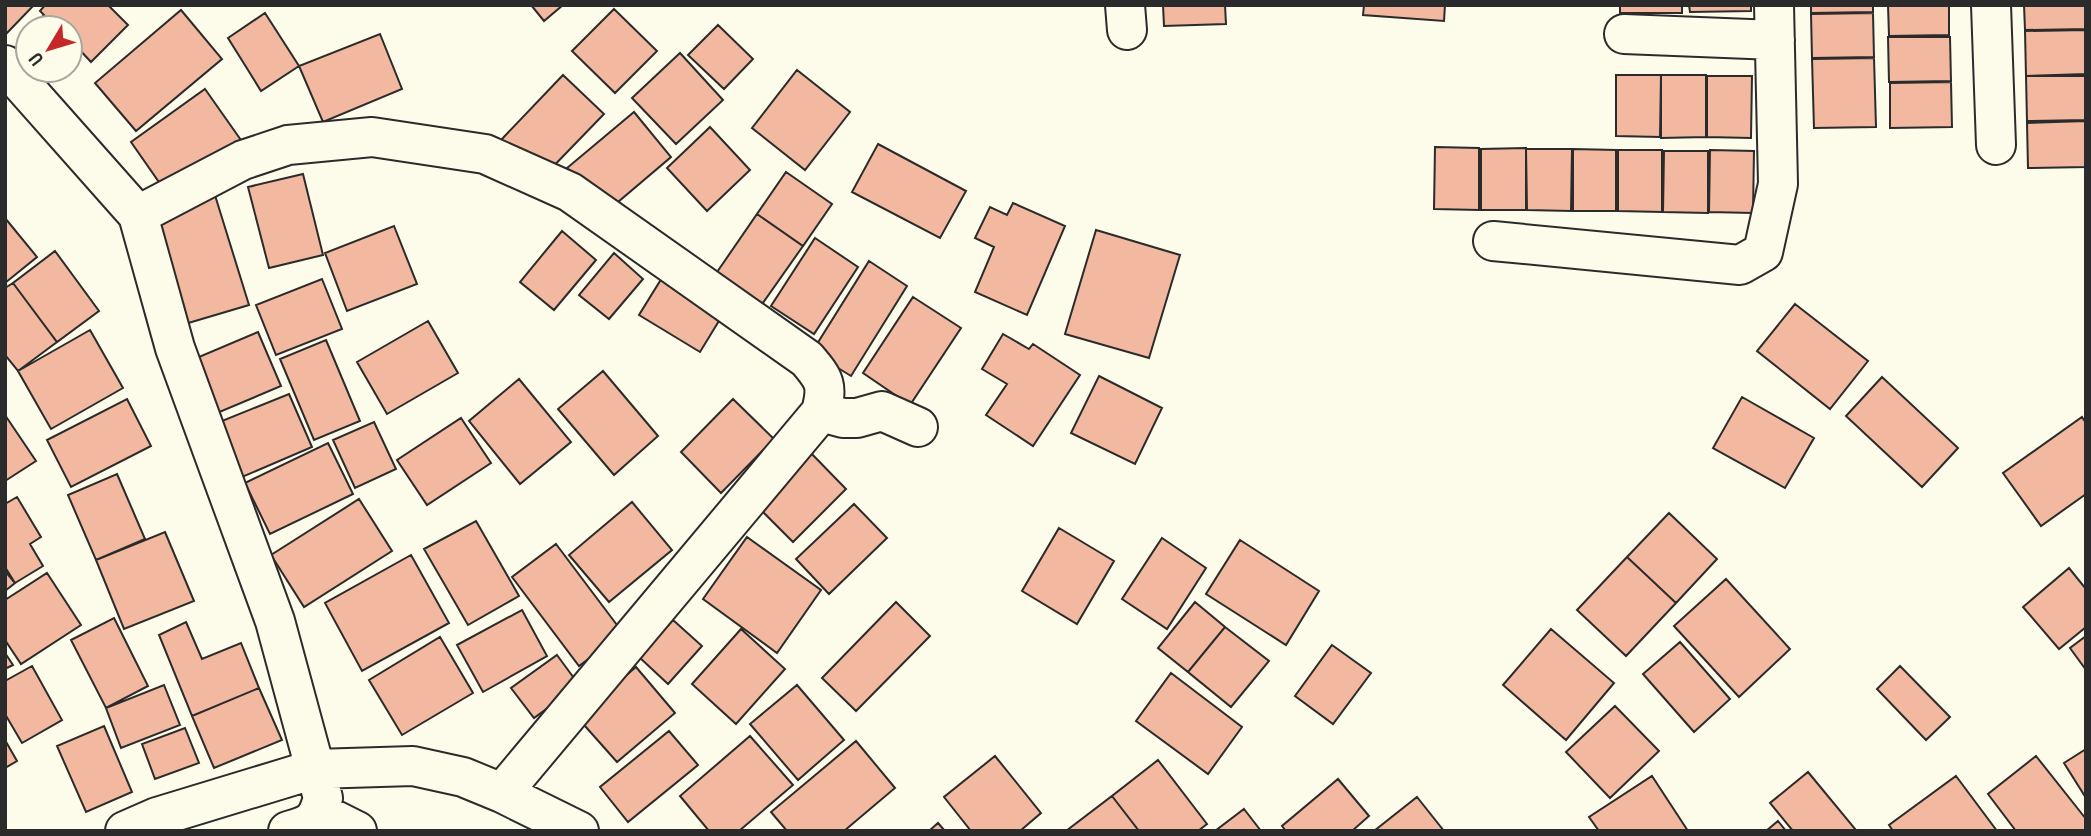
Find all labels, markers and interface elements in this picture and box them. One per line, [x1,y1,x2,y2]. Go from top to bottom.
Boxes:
north arrow [14,14,84,84]
text: U [23,48,48,71]

